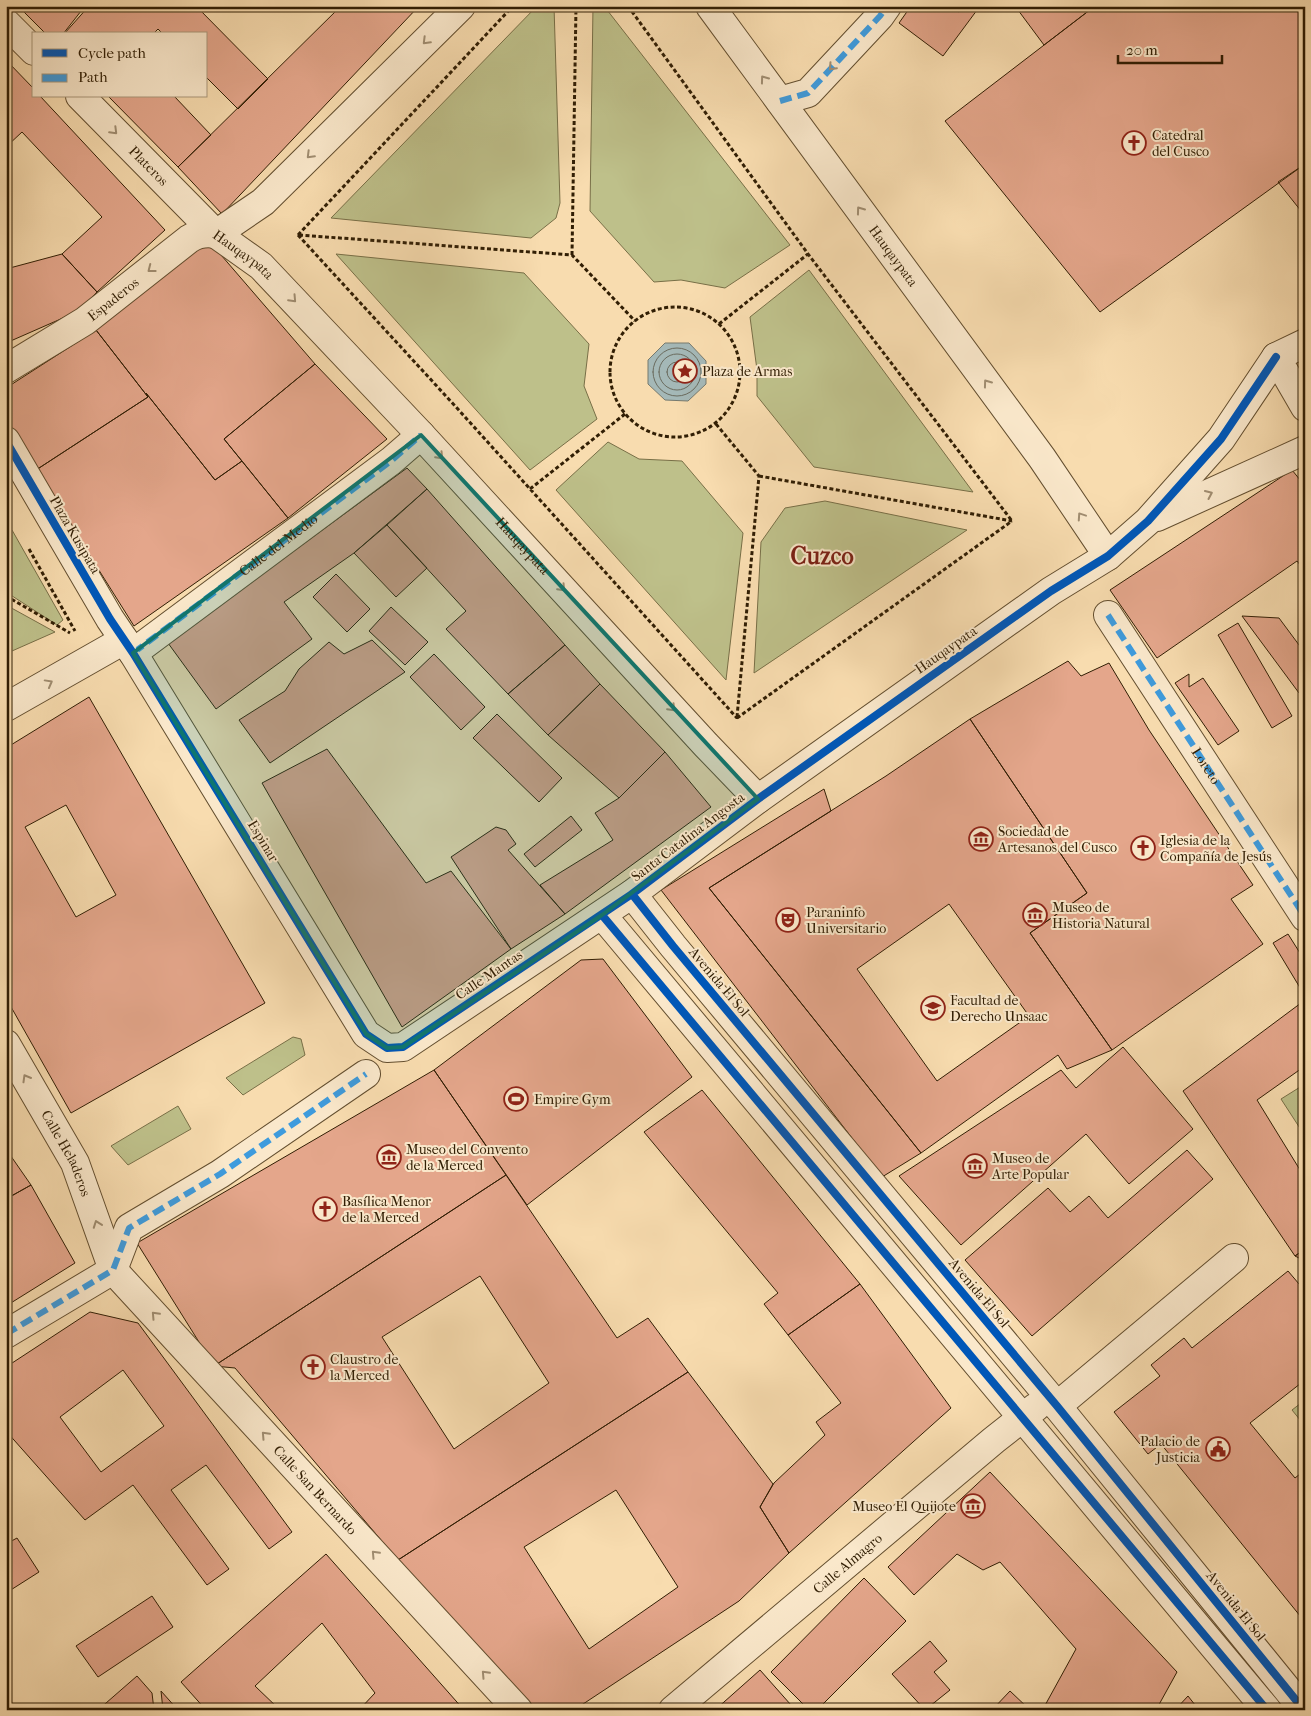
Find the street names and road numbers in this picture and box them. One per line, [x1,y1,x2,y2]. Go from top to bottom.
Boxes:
street label: Plateros [126,142,172,189]
street label: Hauqaypata [865,222,922,290]
street label: Hauqaypata [210,226,278,283]
street label: Espaderos [84,274,142,324]
street label: Plaza Kusipata [46,493,104,577]
street label: Calle del Medio [236,510,321,580]
street label: Hauqaypata [492,513,554,578]
street label: Hauqaypata [912,622,981,678]
street label: Loreto [1188,744,1225,787]
street label: Santa Catalina Angosta [628,788,748,885]
street label: Espinar [244,817,282,865]
street label: Avenida El Sol [684,943,753,1020]
street label: Calle Mantas [452,946,526,1004]
street label: Calle Heladeros [38,1107,95,1198]
street label: Avenida El Sol [944,1254,1013,1331]
street label: Calle San Bernardo [270,1442,361,1538]
street label: Calle Almagro [809,1529,886,1597]
street label: Avenida El Sol [1202,1567,1269,1645]

